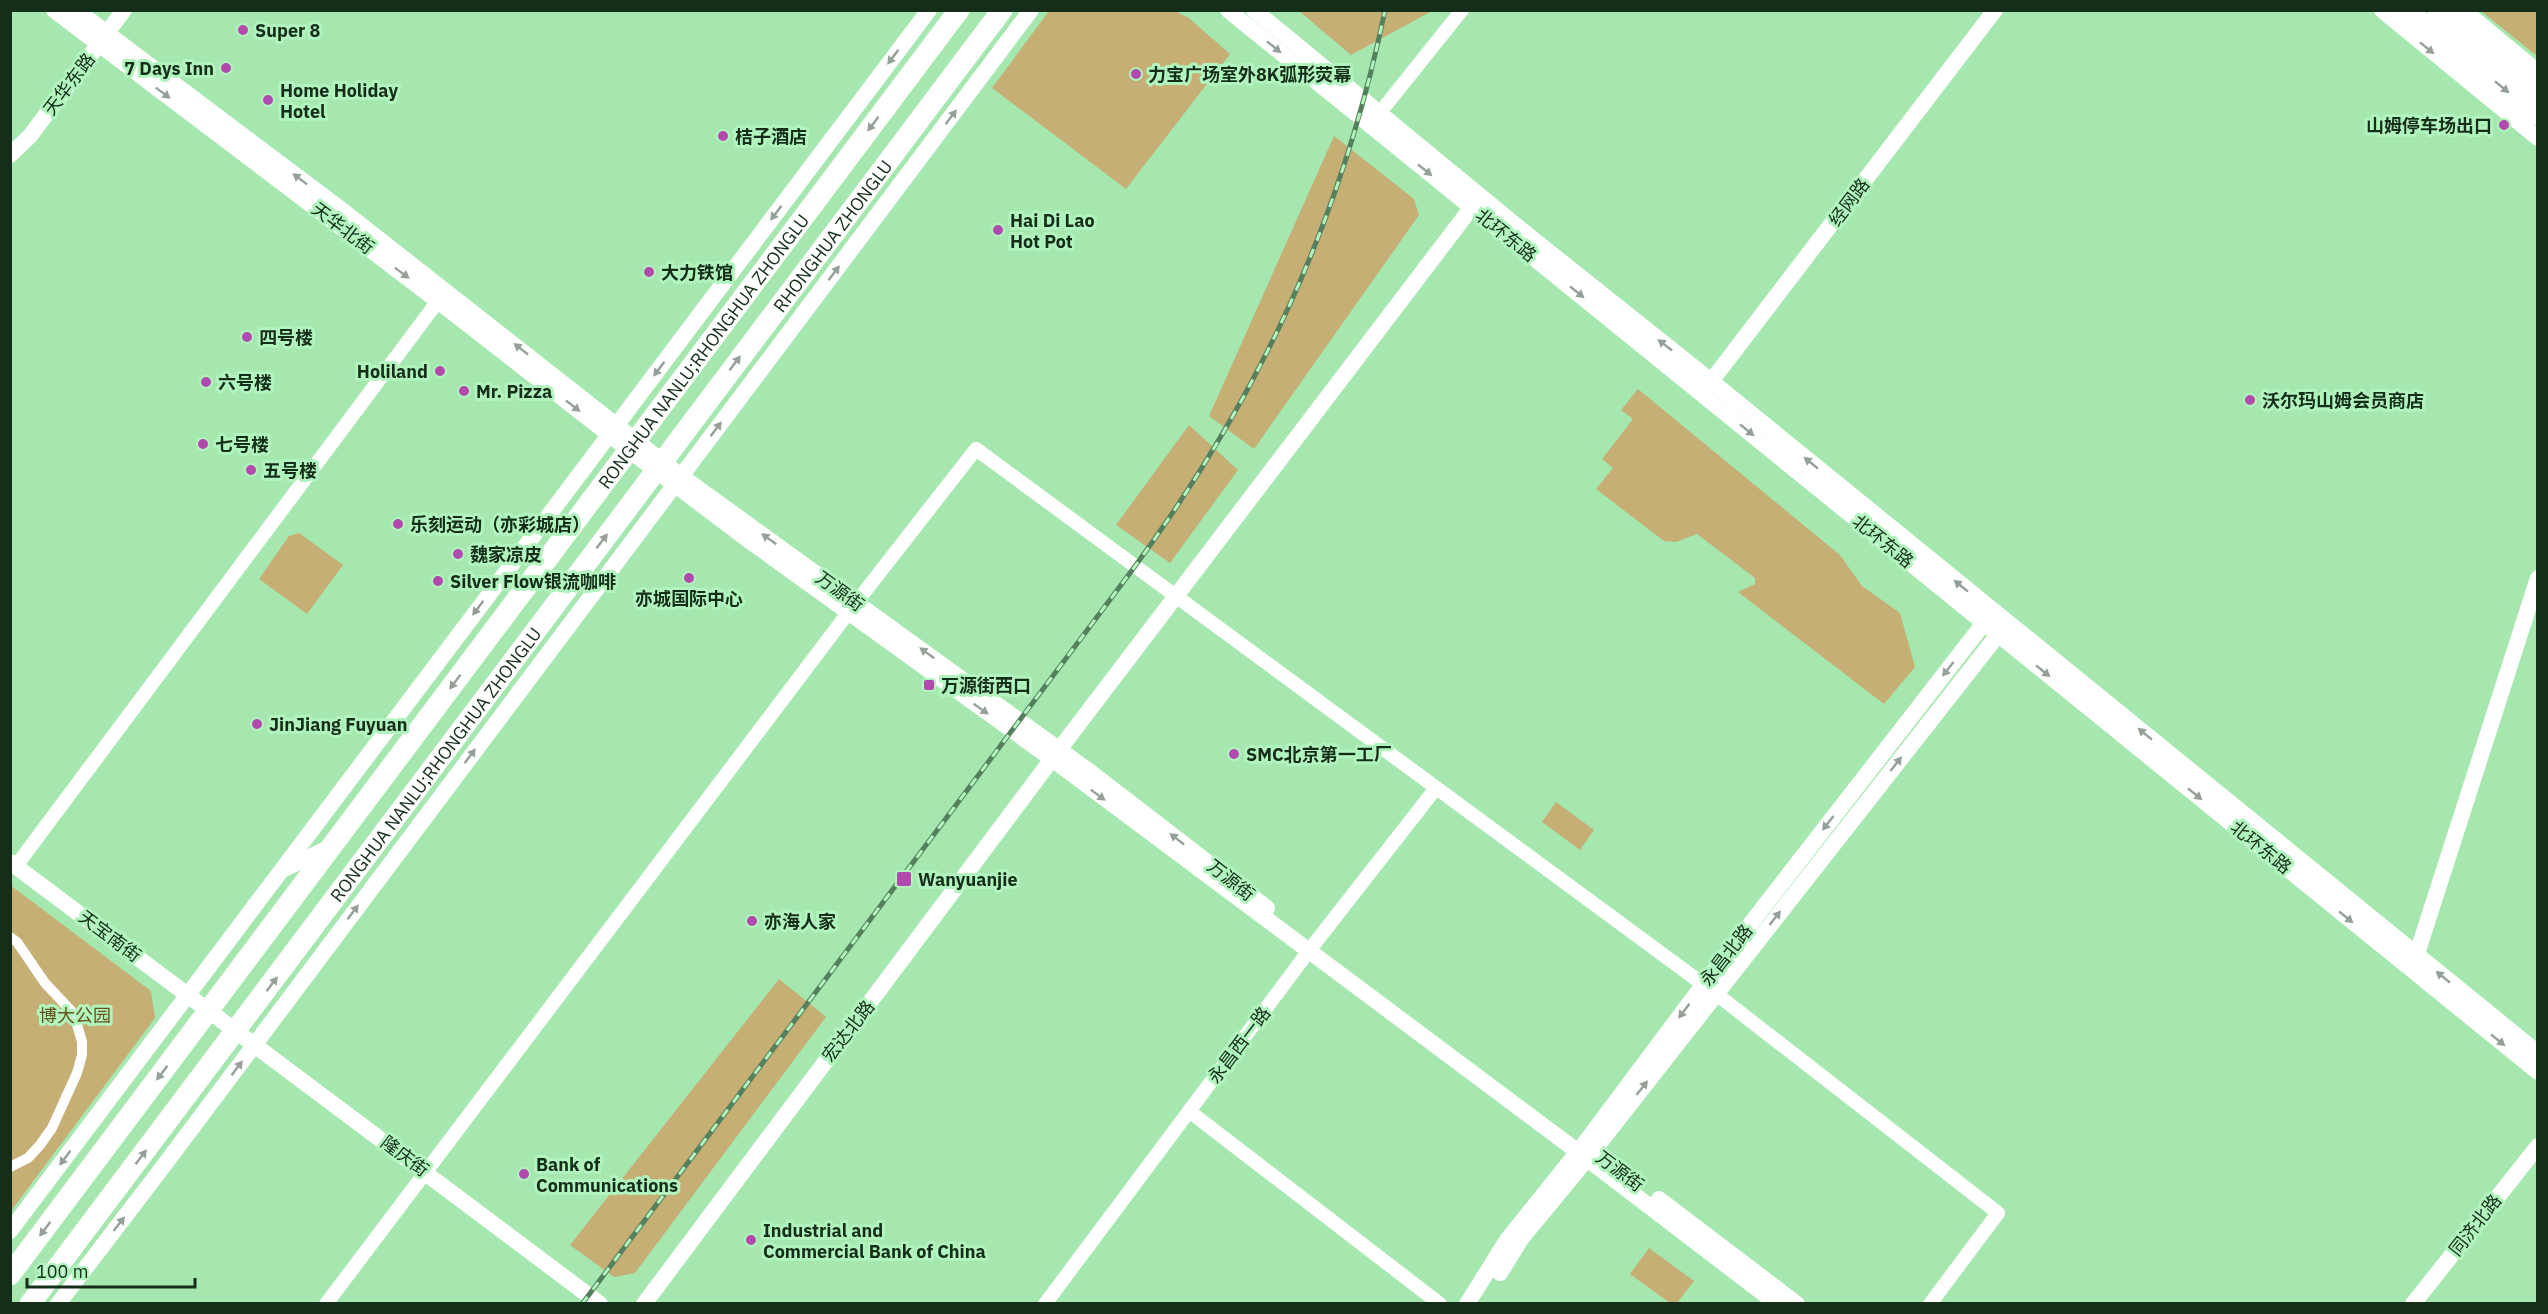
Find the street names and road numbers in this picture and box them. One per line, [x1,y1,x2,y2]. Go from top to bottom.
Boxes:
street label: 天华东路 [38,48,100,120]
street label: RHONGHUA ZHONGLU [768,155,897,317]
street label: 经网路 [1824,174,1874,230]
street label: 天华北街 [307,197,379,259]
street label: 北环东路 [1471,203,1541,267]
street label: RONGHUA NANLU;RHONGHUA ZHONGLU [593,209,814,493]
street label: 北环东路 [1848,509,1918,573]
street label: 万源街 [811,566,869,616]
street label: RONGHUA NANLU;RHONGHUA ZHONGLU [325,622,546,906]
street label: 北环东路 [2226,815,2296,879]
street label: 万源街 [1203,854,1259,906]
street label: 天宝南街 [74,905,146,967]
street label: 永昌北路 [1695,920,1757,990]
street label: 宏达北路 [817,996,879,1066]
street label: 永昌西一路 [1203,1002,1275,1088]
street label: 隆庆街 [377,1131,433,1181]
street label: 万源街 [1592,1146,1648,1196]
street label: 同济北路 [2444,1190,2506,1260]

